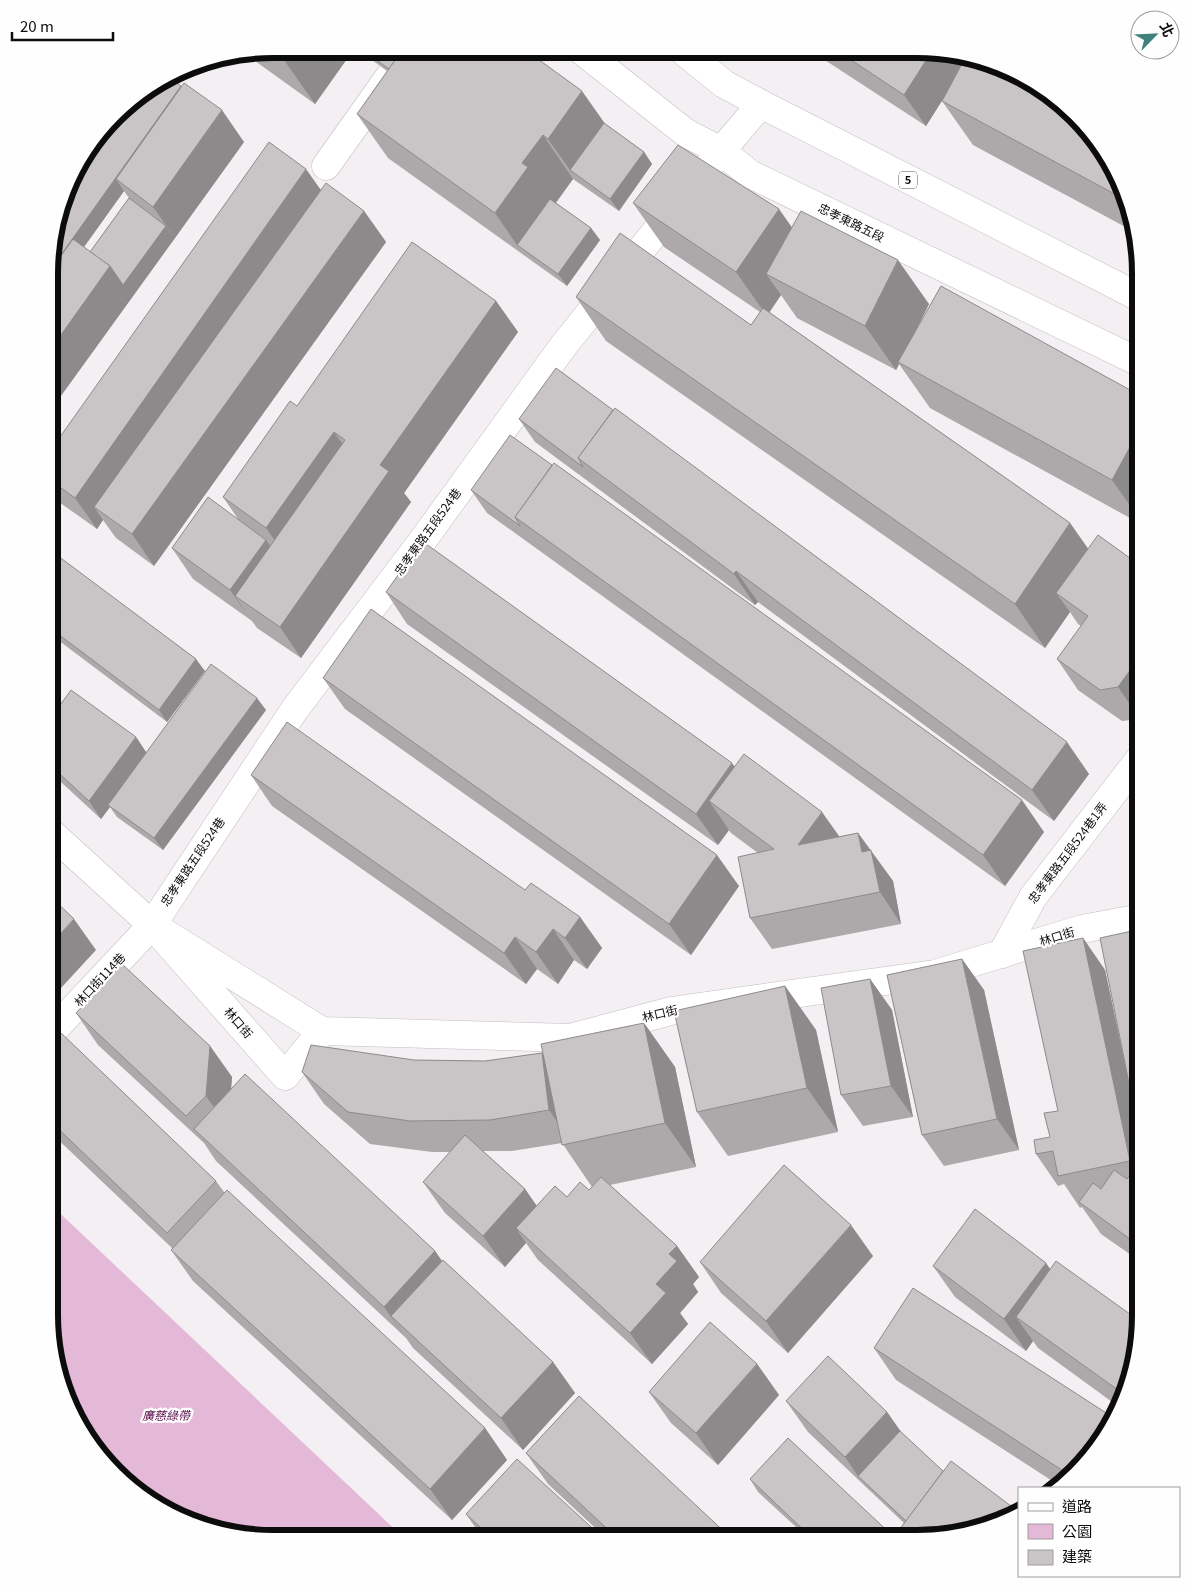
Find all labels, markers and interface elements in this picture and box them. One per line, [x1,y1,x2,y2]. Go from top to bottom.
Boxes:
scale bar [12,10,114,42]
north arrow [1130,10,1180,60]
text: 20 m [20,15,54,36]
text: 北 [1156,19,1180,40]
road number: 5 [899,172,917,188]
street label: 忠孝東路五段 [816,198,888,245]
street label: 忠孝東路五段524巷 [389,484,464,578]
street label: 忠孝東路五段524巷1弄 [1023,798,1110,906]
street label: 忠孝東路五段524巷 [156,813,228,909]
street label: 林口街 [1037,922,1076,949]
street label: 林口街114巷 [70,948,128,1010]
street label: 林口街 [640,1000,679,1025]
street label: 林口街 [221,1003,257,1041]
park label: 廣慈綠帶 [142,1406,192,1423]
legend [1018,1487,1180,1577]
text: 道路 [1062,1495,1092,1516]
text: 公園 [1062,1520,1092,1541]
text: 建築 [1062,1545,1092,1566]

